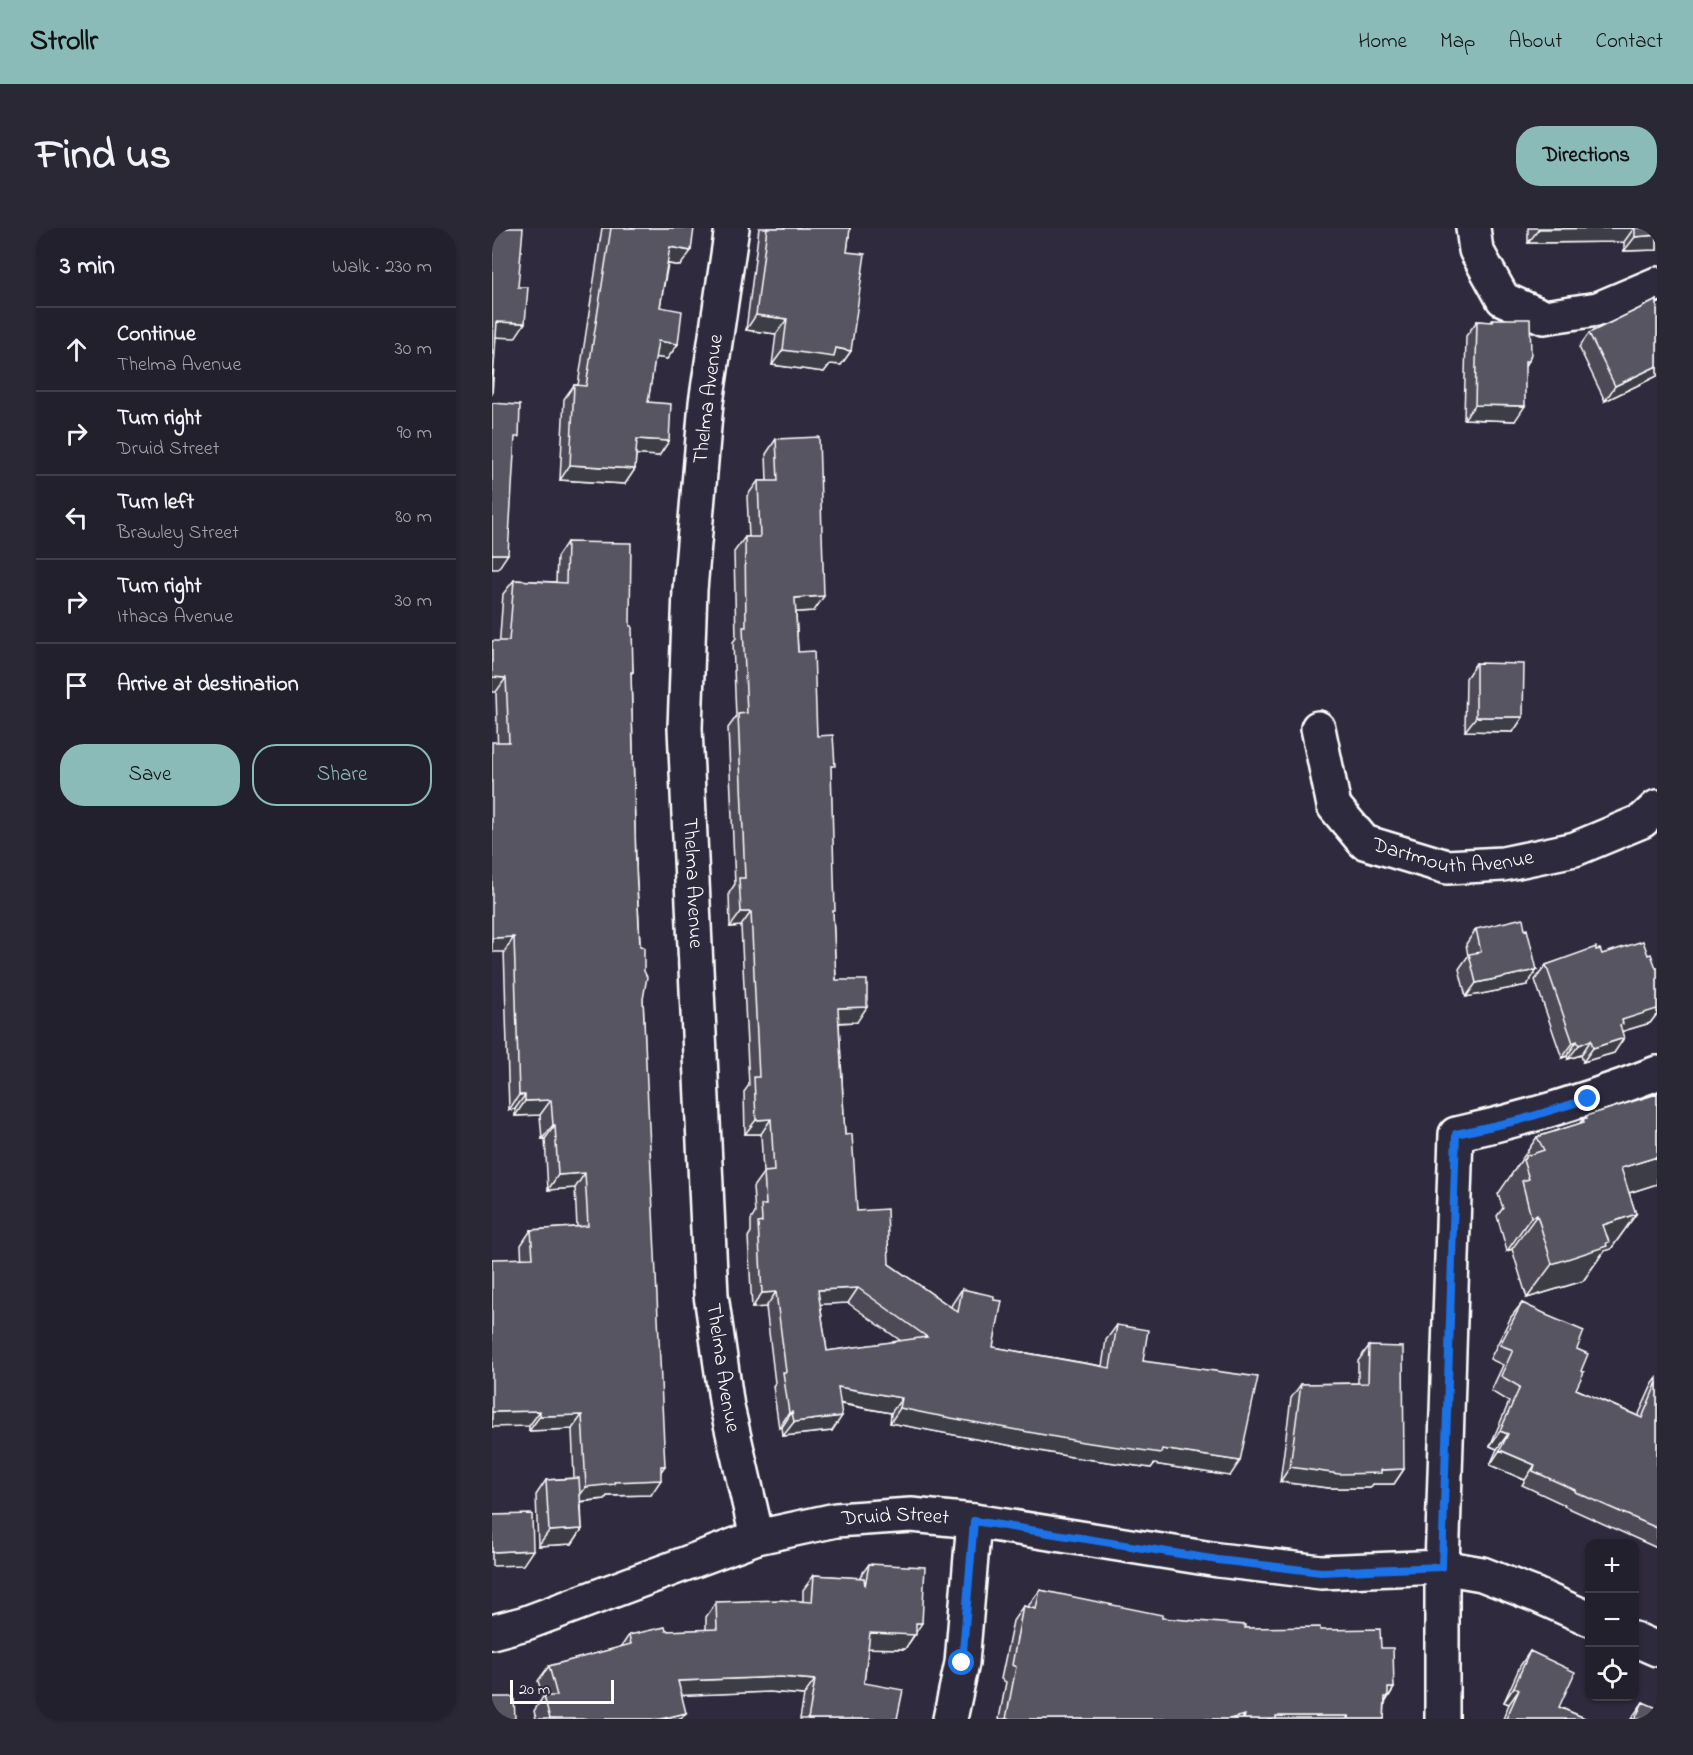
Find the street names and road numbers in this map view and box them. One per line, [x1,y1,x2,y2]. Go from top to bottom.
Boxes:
street label: Thelma Avenue [686,332,732,466]
street label: Thelma Avenue [674,817,710,950]
street label: Dartmouth Avenue [1368,830,1537,882]
street label: Thelma Avenue [697,1301,748,1436]
street label: Druid Street [840,1500,950,1535]

